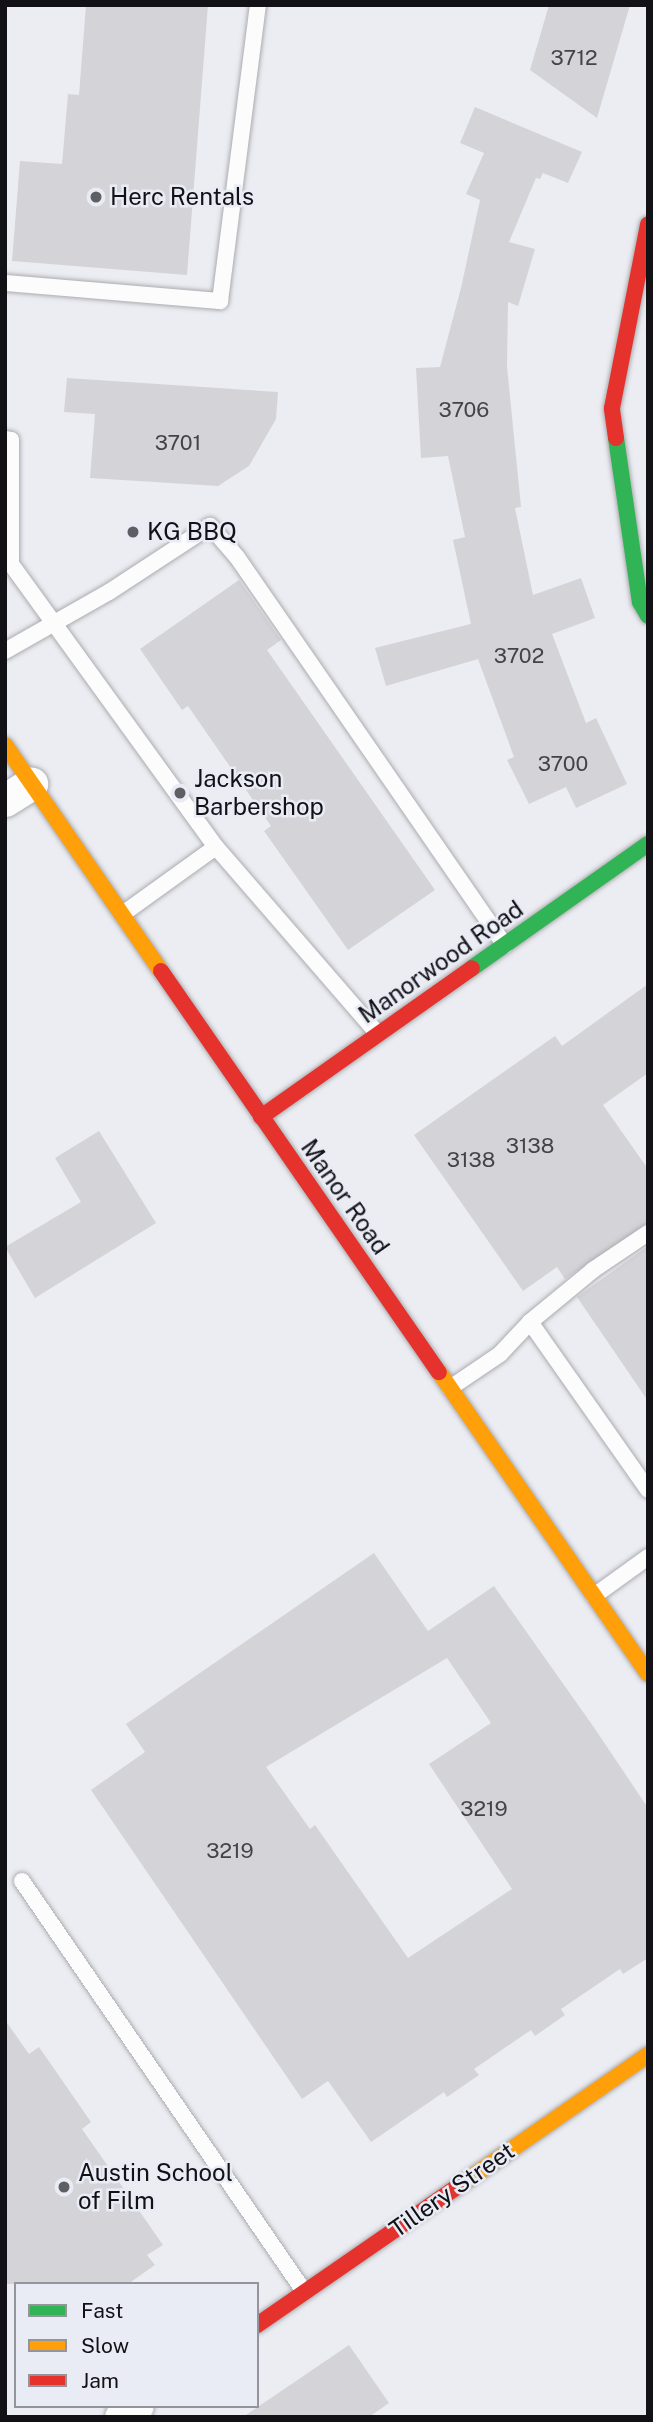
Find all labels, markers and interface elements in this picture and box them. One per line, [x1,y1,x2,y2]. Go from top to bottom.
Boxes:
house number: 3712 [551,45,597,71]
place label: Herc Rentals [110,183,254,211]
marker: Herc Rentals [88,189,104,205]
house number: 3706 [439,397,489,423]
house number: 3701 [155,430,201,456]
place label: KG BBQ [147,518,237,546]
marker: KG BBQ [125,524,141,540]
house number: 3702 [494,643,544,669]
house number: 3700 [538,751,588,777]
place label: Jackson Barbershop [194,765,324,821]
marker: Jackson Barbershop [172,785,188,801]
street label: Manorwood Road [353,895,529,1029]
house number: 3138 [506,1133,554,1159]
street label: Manor Road [295,1134,395,1260]
house number: 3138 [447,1147,495,1173]
house number: 3219 [460,1796,508,1822]
house number: 3219 [206,1838,254,1864]
street label: Tillery Street [384,2136,520,2244]
place label: Austin School of Film [78,2159,233,2215]
marker: Austin School of Film [56,2179,72,2195]
legend [14,2282,259,2408]
text: Fast [81,2298,123,2323]
text: Slow [81,2333,129,2358]
text: Jam [81,2368,119,2393]

